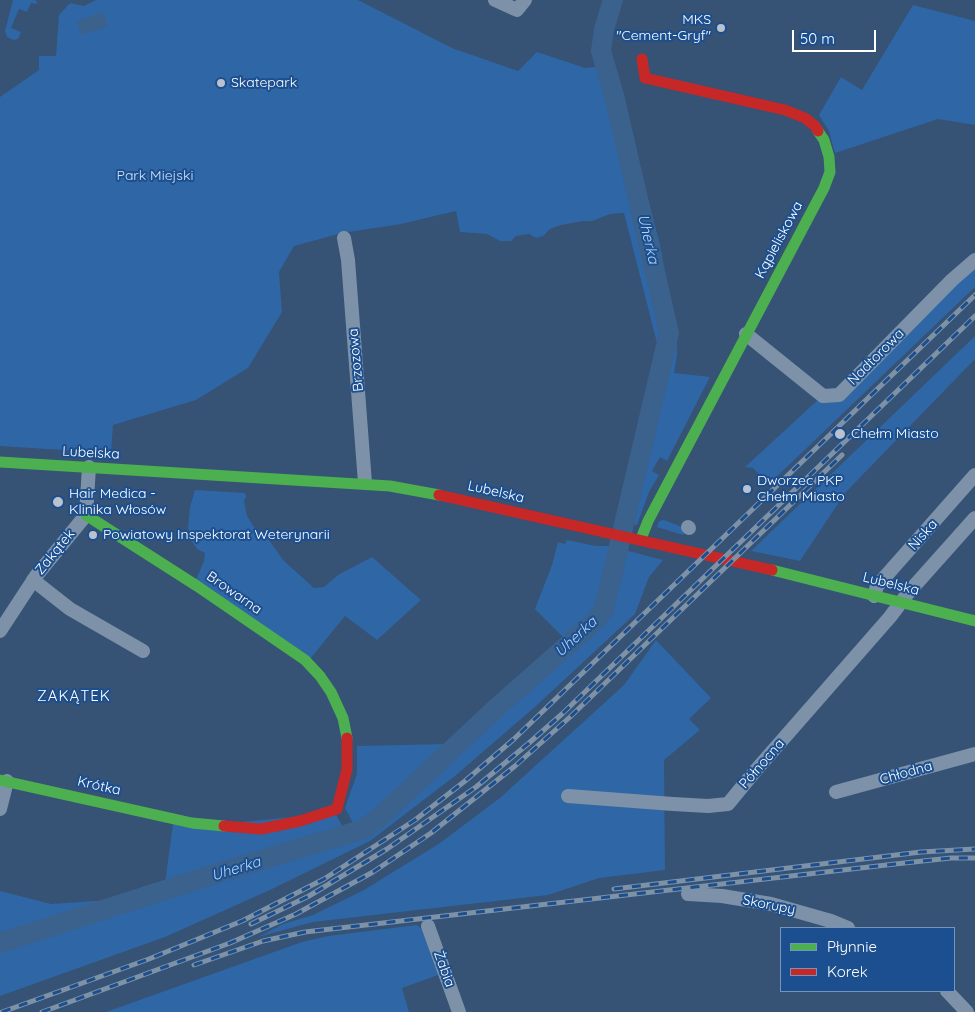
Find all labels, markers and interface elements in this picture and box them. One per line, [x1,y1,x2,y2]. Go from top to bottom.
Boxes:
place label: MKS "Cement-Gryf" [616,12,711,44]
scale bar [795,20,879,52]
marker: MKS "Cement-Gryf" [715,22,727,34]
text: 50 m [800,29,835,48]
place label: Skatepark [231,75,297,91]
marker: Skatepark [215,77,227,89]
park label: Park Miejski [117,168,193,184]
street label: Kąpieliskowa [752,199,806,281]
water label: Uherka [634,212,662,266]
street label: Nadtorowa [844,325,908,389]
street label: Brzozowa [345,328,367,392]
place label: Chełm Miasto [851,426,939,442]
marker: Chełm Miasto [833,427,847,441]
street label: Lubelska [62,443,120,463]
place label: Dworzec PKP Chełm Miasto [757,473,845,506]
street label: Lubelska [466,477,526,507]
marker: Dworzec PKP Chełm Miasto [741,483,753,495]
place label: Hair Medica - Klinika Włosów [69,486,166,518]
marker: Hair Medica - Klinika Włosów [51,495,65,509]
street label: Niska [905,516,941,554]
street label: Zakątek [32,526,78,578]
place label: Powiatowy Inspektorat Weterynarii [103,527,330,543]
marker: Powiatowy Inspektorat Weterynarii [87,529,99,541]
street label: Browarna [203,568,265,618]
street label: Lubelska [861,569,921,599]
water label: Uherka [551,613,601,661]
district label: ZAKĄTEK [36,687,112,705]
street label: Północna [736,736,788,792]
street label: Chłodna [878,758,934,788]
street label: Krótka [76,773,122,799]
water label: Uherka [209,853,263,885]
street label: Skorupy [741,892,797,918]
legend [780,927,955,992]
text: Płynnie [827,937,877,956]
street label: Żabia [430,949,458,989]
text: Korek [827,962,868,981]

